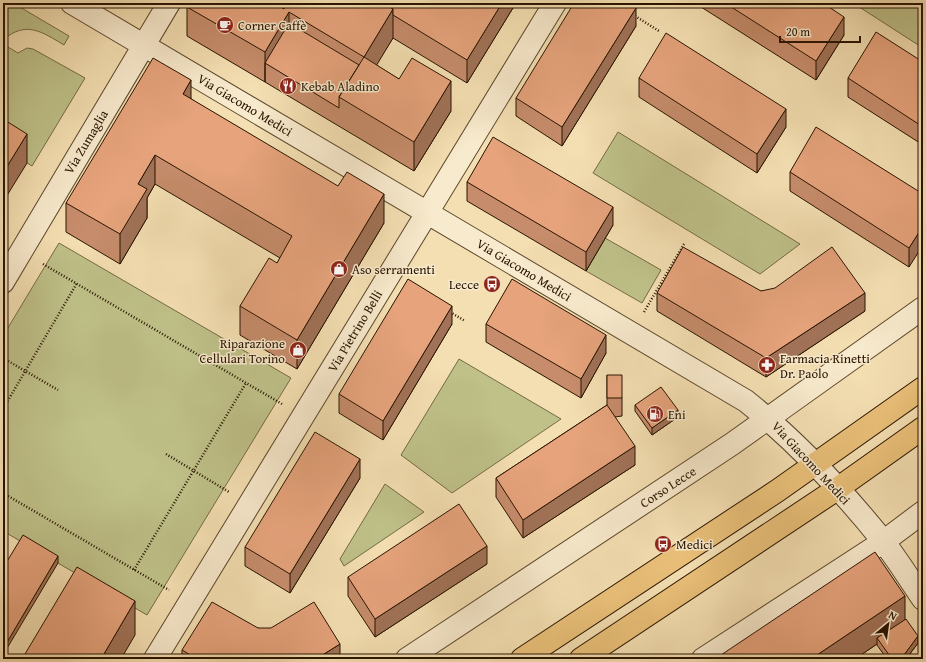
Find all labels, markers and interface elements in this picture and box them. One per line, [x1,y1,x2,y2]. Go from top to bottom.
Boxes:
cafe icon: Corner Caffè [215,15,235,35]
place label: Corner Caffè [238,16,306,35]
scale bar [780,18,860,44]
text: 20 m [786,23,810,40]
street label: Via Giacomo Medici [194,69,296,141]
restaurant icon: Kebab Aladino [278,76,298,96]
place label: Kebab Aladino [301,77,380,96]
street label: Via Zumaglia [59,106,113,178]
street label: Via Giacomo Medici [473,234,575,306]
shop icon: Aso serramenti [329,259,349,279]
place label: Aso serramenti [352,260,435,279]
bus stop icon: Lecce [482,274,502,294]
place label: Lecce [449,275,479,294]
street label: Via Pietrino Belli [323,286,387,376]
place label: Riparazione Cellulari Torino [199,334,285,368]
shop icon: Riparazione Cellulari Torino [288,340,308,360]
place label: Farmacia Rinetti Dr. Paolo [780,349,870,383]
pharmacy icon: Farmacia Rinetti Dr. Paolo [757,355,777,375]
fuel station icon: Eni [645,404,665,424]
place label: Eni [668,405,686,424]
street label: Via Giacomo Medici [767,417,855,509]
street label: Corso Lecce [636,462,700,512]
bus stop icon: Medici [653,534,673,554]
place label: Medici [676,535,713,554]
north arrow [868,604,908,644]
text: N [886,606,901,624]

